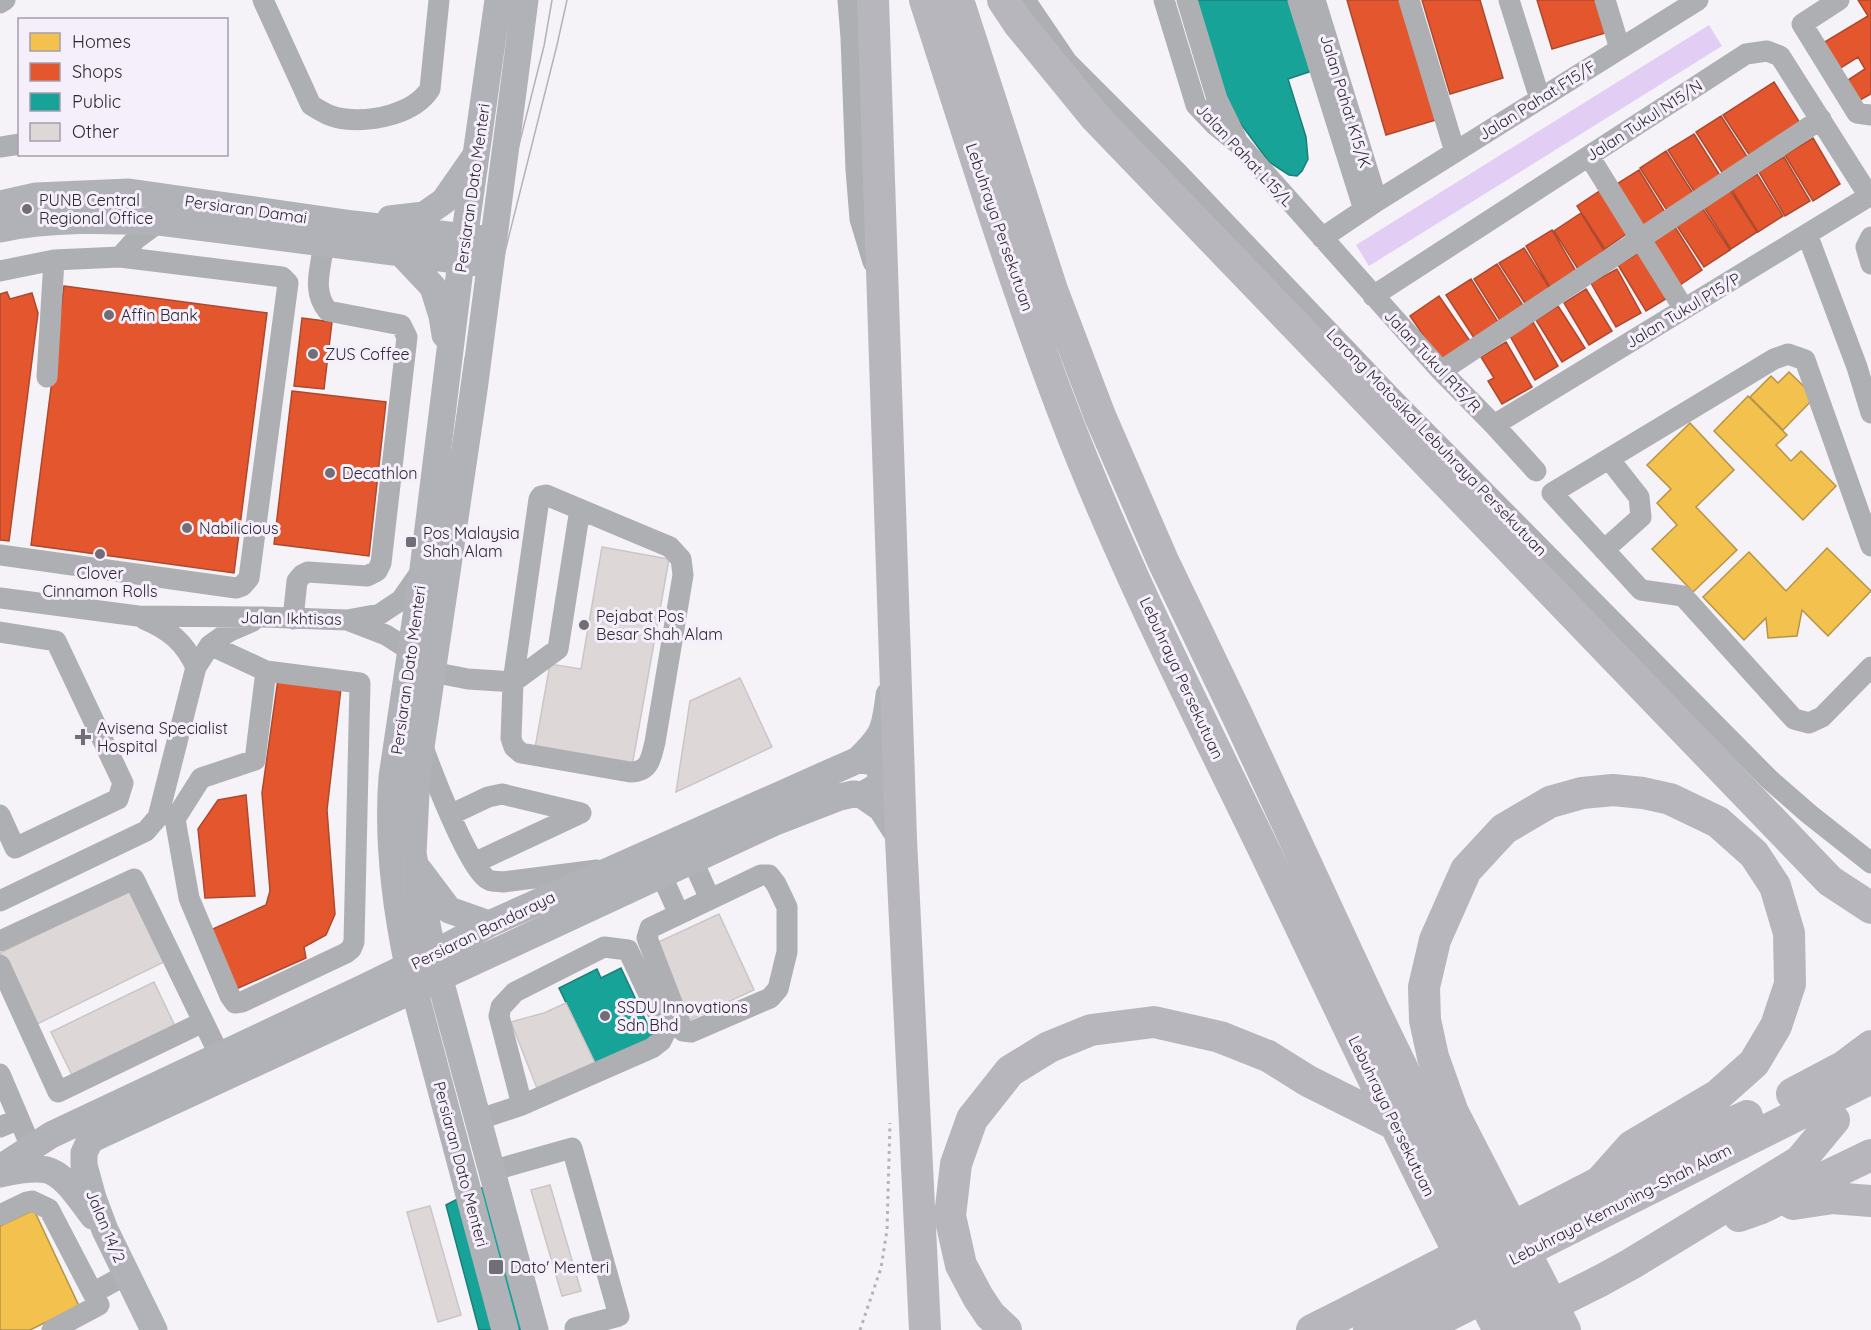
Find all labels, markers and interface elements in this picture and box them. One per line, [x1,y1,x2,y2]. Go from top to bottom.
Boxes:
legend [18,18,228,156]
text: Homes [72,30,131,53]
street label: Jalan Pahat K15/K [1316,32,1376,170]
street label: Jalan Pahat F15/F [1475,56,1599,144]
text: Shops [72,60,123,83]
street label: Jalan Tukul N15/N [1582,75,1706,165]
text: Public [72,90,121,113]
street label: Jalan Pahat L15/L [1192,99,1298,211]
street label: Persiaran Dato Menteri [450,102,494,274]
text: Other [72,120,119,143]
street label: Lebuhraya Persekutuan [962,140,1038,314]
place label: PUNB Central Regional Office [39,190,153,228]
street label: Persiaran Damai [184,191,308,227]
marker: PUNB Central Regional Office [20,202,34,216]
street label: Jalan Tukul P15/P [1622,268,1744,352]
place label: Affin Bank [121,305,198,325]
street label: Jalan Tukul R15/R [1380,306,1486,416]
marker: Affin Bank [102,308,116,322]
street label: Lorong Motosikal Lebuhraya Persekutuan [1323,324,1551,560]
place label: ZUS Coffee [325,344,410,364]
marker: ZUS Coffee [306,347,320,361]
place label: Decathlon [342,463,418,483]
marker: Decathlon [323,466,337,480]
place label: Nabilicious [199,518,279,538]
marker: Nabilicious [180,521,194,535]
place label: Pos Malaysia Shah Alam [423,523,520,561]
marker: Pos Malaysia Shah Alam [404,535,418,549]
marker: Clover Cinnamon Rolls [93,547,107,561]
place label: Clover Cinnamon Rolls [42,563,158,601]
street label: Persiaran Dato Menteri [386,584,430,756]
street label: Lebuhraya Persekutuan [1136,594,1228,762]
place label: Pejabat Pos Besar Shah Alam [596,606,723,644]
street label: Jalan Ikhtisas [240,607,342,629]
marker: Pejabat Pos Besar Shah Alam [577,618,591,632]
place label: Avisena Specialist Hospital [97,718,228,756]
marker: Avisena Specialist Hospital [74,728,92,746]
street label: Persiaran Bandaraya [408,886,558,974]
place label: SSDU Innovations Sdn Bhd [617,997,748,1035]
marker: SSDU Innovations Sdn Bhd [598,1009,612,1023]
street label: Lebuhraya Persekutuan [1344,1032,1440,1200]
street label: Persiaran Dato Menteri [429,1079,493,1249]
street label: Lebuhraya Kemuning–Shah Alam [1505,1139,1735,1269]
street label: Jalan 14/2 [82,1187,130,1266]
place label: Dato' Menteri [510,1257,609,1277]
marker: Dato' Menteri [487,1258,505,1276]

